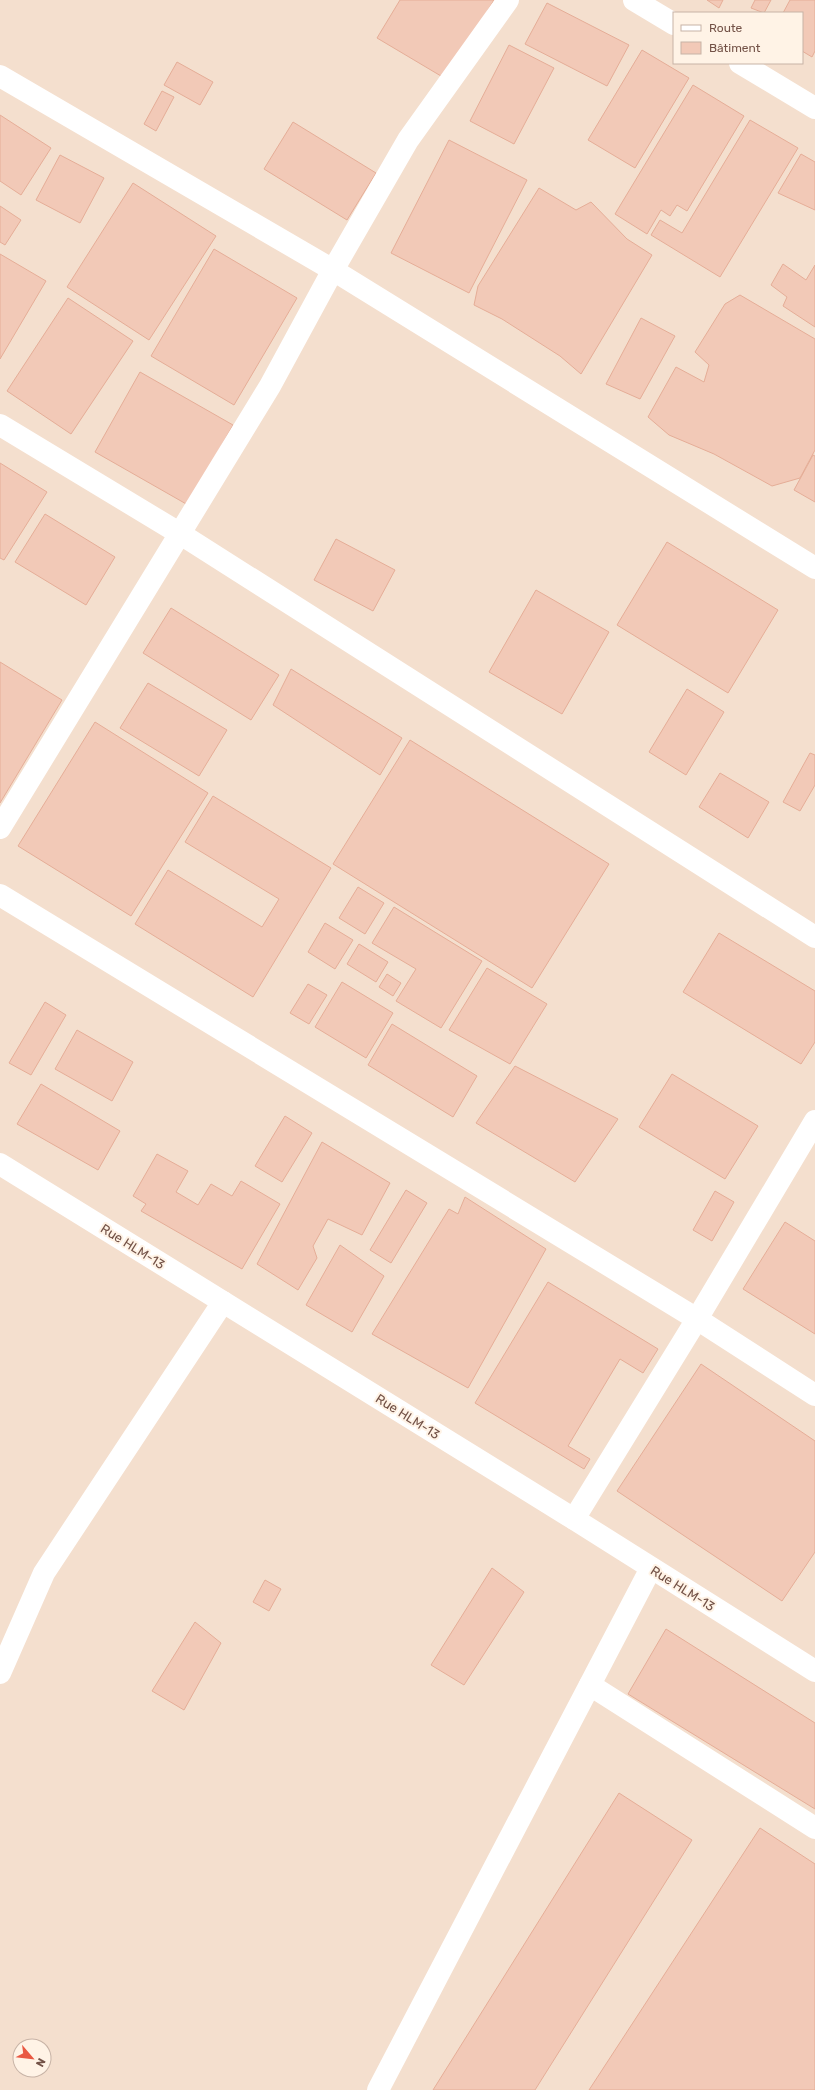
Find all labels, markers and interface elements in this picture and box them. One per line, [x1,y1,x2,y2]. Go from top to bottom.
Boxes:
legend [673,12,803,64]
text: Route [709,21,743,35]
text: Bâtiment [709,41,761,55]
street label: Rue HLM-13 [98,1221,168,1272]
street label: Rue HLM-13 [373,1391,443,1442]
street label: Rue HLM-13 [648,1563,718,1614]
north arrow [12,2038,52,2078]
text: N [33,2056,48,2069]

